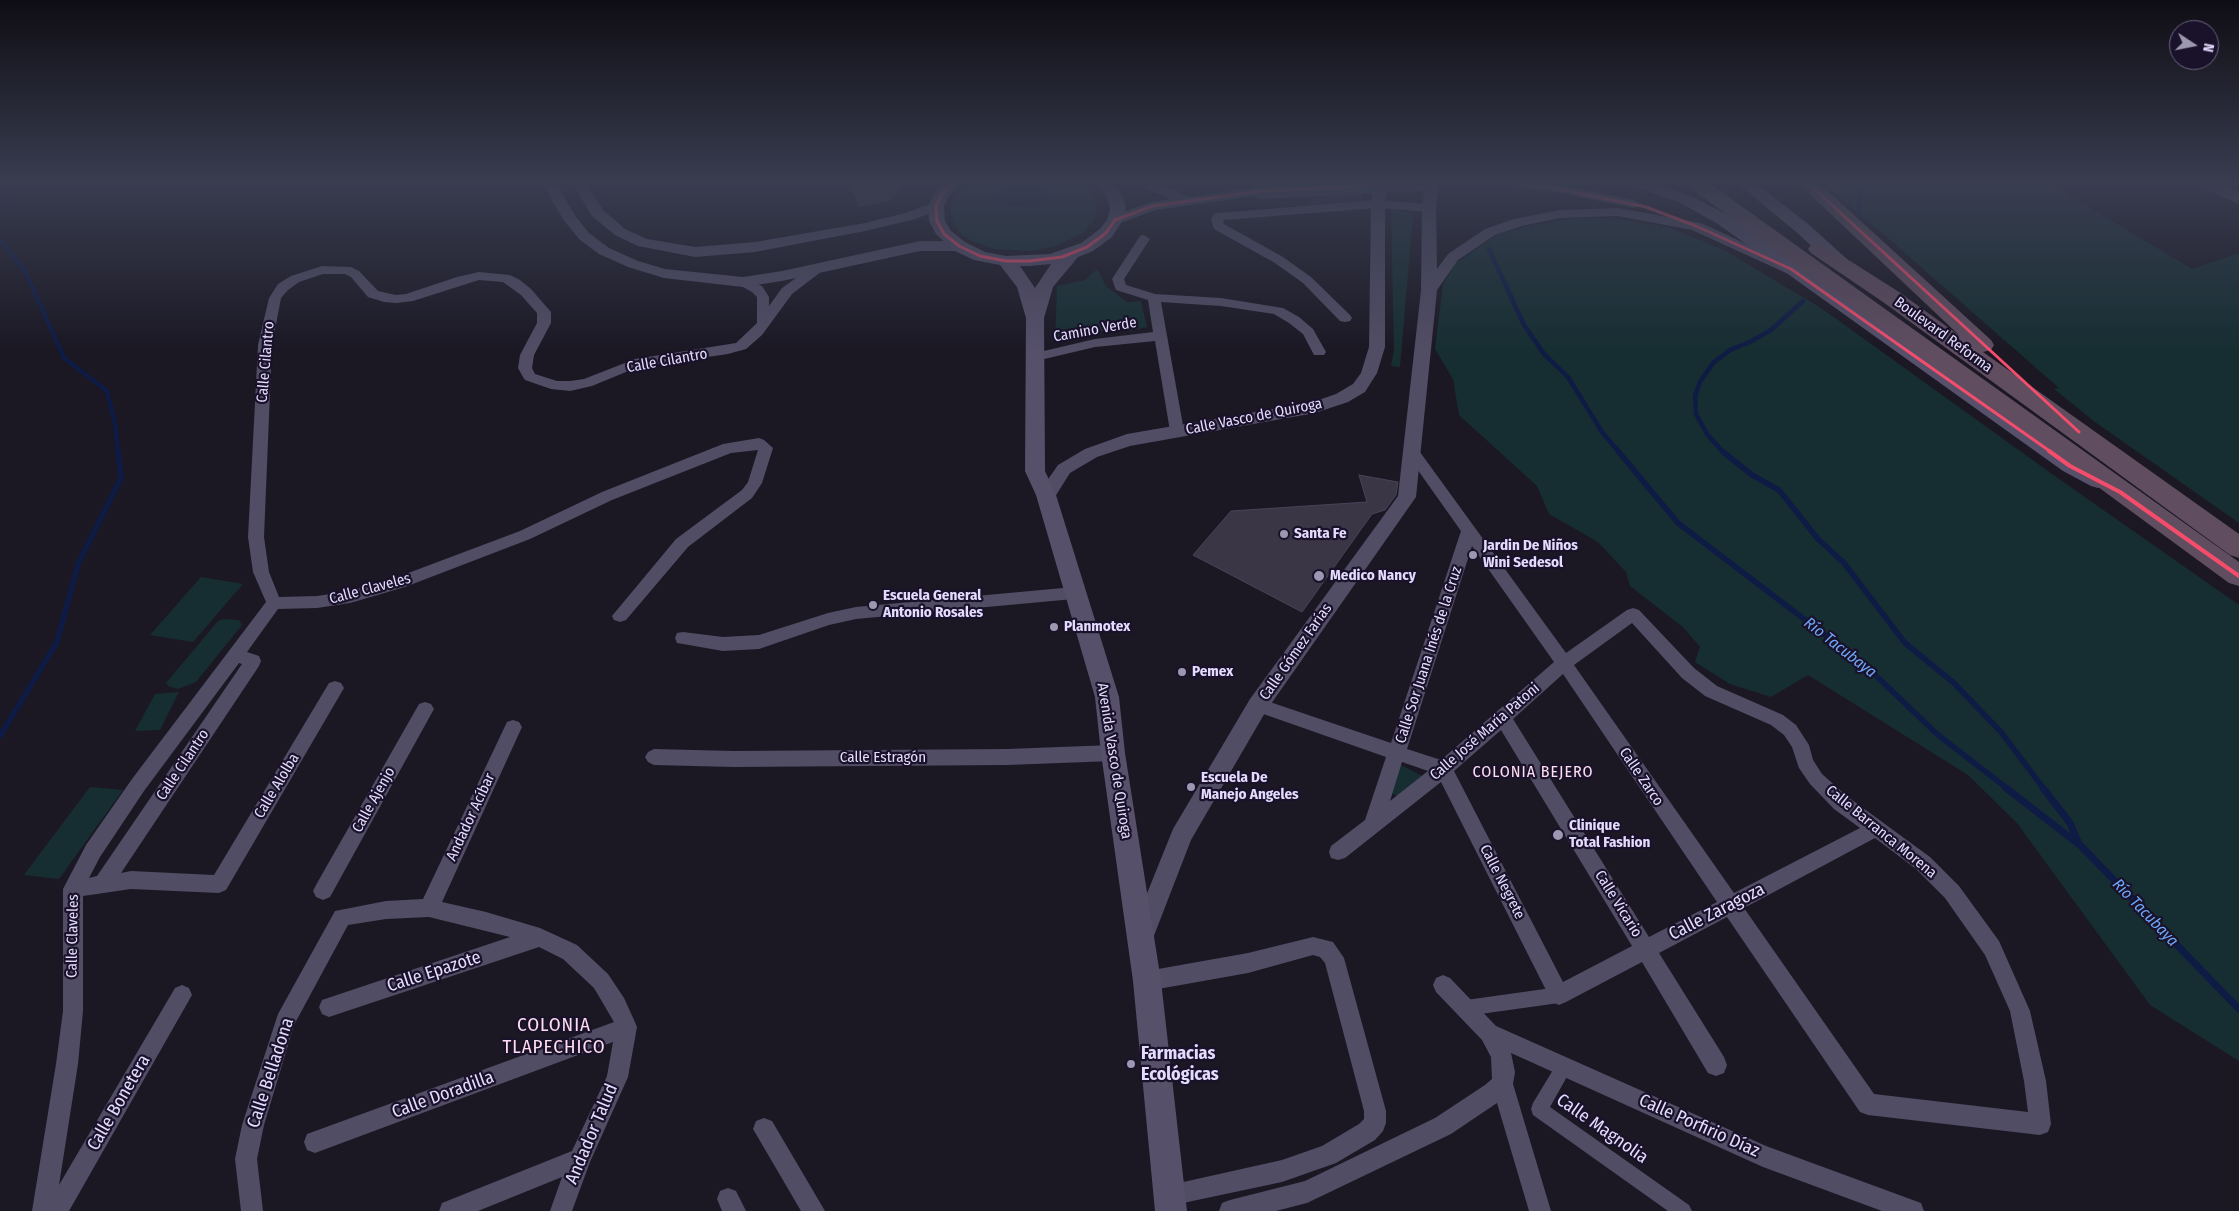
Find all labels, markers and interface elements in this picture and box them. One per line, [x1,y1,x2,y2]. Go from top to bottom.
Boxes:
north arrow [2169,20,2219,70]
text: N [2199,42,2217,53]
street label: Boulevard Reforma [1890,293,1996,377]
street label: Camino Verde [1052,314,1138,346]
street label: Calle Cilantro [253,321,279,403]
street label: Calle Cilantro [625,345,709,377]
street label: Calle Vasco de Quiroga [1184,395,1324,439]
place label: Santa Fe [1294,525,1346,543]
marker: Santa Fe [1278,528,1290,540]
place label: Jardin De Niños Wini Sedesol [1483,537,1578,572]
marker: Jardin De Niños Wini Sedesol [1467,549,1479,561]
street label: Calle Sor Juana Inés de la Cruz [1392,564,1466,746]
place label: Medico Nancy [1330,567,1416,585]
street label: Calle Claveles [327,569,413,609]
marker: Medico Nancy [1312,569,1326,583]
place label: Escuela General Antonio Rosales [883,587,983,622]
marker: Escuela General Antonio Rosales [867,599,879,611]
street label: Calle Gómez Farías [1256,600,1336,704]
water label: Río Tacubaya [1800,614,1880,682]
place label: Planmotex [1064,618,1130,636]
marker: Planmotex [1048,621,1060,633]
place label: Pemex [1192,663,1233,681]
marker: Pemex [1176,666,1188,678]
street label: Calle José María Patoni [1427,679,1543,785]
street label: Avenida Vasco de Quiroga [1093,682,1135,840]
street label: Calle Cilantro [153,726,213,804]
street label: Calle Zarco [1615,744,1667,810]
street label: Calle Estragón [840,749,926,767]
street label: Calle Alolba [251,750,303,822]
district label: COLONIA BEJERO [1471,763,1595,783]
street label: Calle Ajenjo [349,764,399,836]
place label: Escuela De Manejo Angeles [1201,769,1299,804]
street label: Andador Acíbar [443,770,499,864]
marker: Escuela De Manejo Angeles [1185,781,1197,793]
street label: Calle Barranca Morena [1822,782,1940,882]
place label: Clinique Total Fashion [1569,817,1650,852]
marker: Clinique Total Fashion [1551,828,1565,842]
street label: Calle Negrete [1476,842,1528,922]
street label: Calle Vicario [1590,867,1646,941]
water label: Río Tacubaya [2108,875,2182,951]
street label: Calle Zaragoza [1665,879,1769,945]
street label: Calle Claveles [63,894,83,978]
street label: Calle Epazote [384,947,484,997]
street label: Calle Belladona [243,1015,299,1131]
district label: COLONIA TLAPECHICO [501,1015,607,1059]
place label: Farmacias Ecológicas [1141,1043,1219,1086]
street label: Calle Bonetera [83,1051,155,1155]
marker: Farmacias Ecológicas [1125,1058,1137,1070]
street label: Calle Doradilla [389,1067,497,1123]
street label: Andador Talud [561,1081,623,1187]
street label: Calle Magnolia [1552,1089,1652,1169]
street label: Calle Porfirio Díaz [1635,1090,1763,1162]

